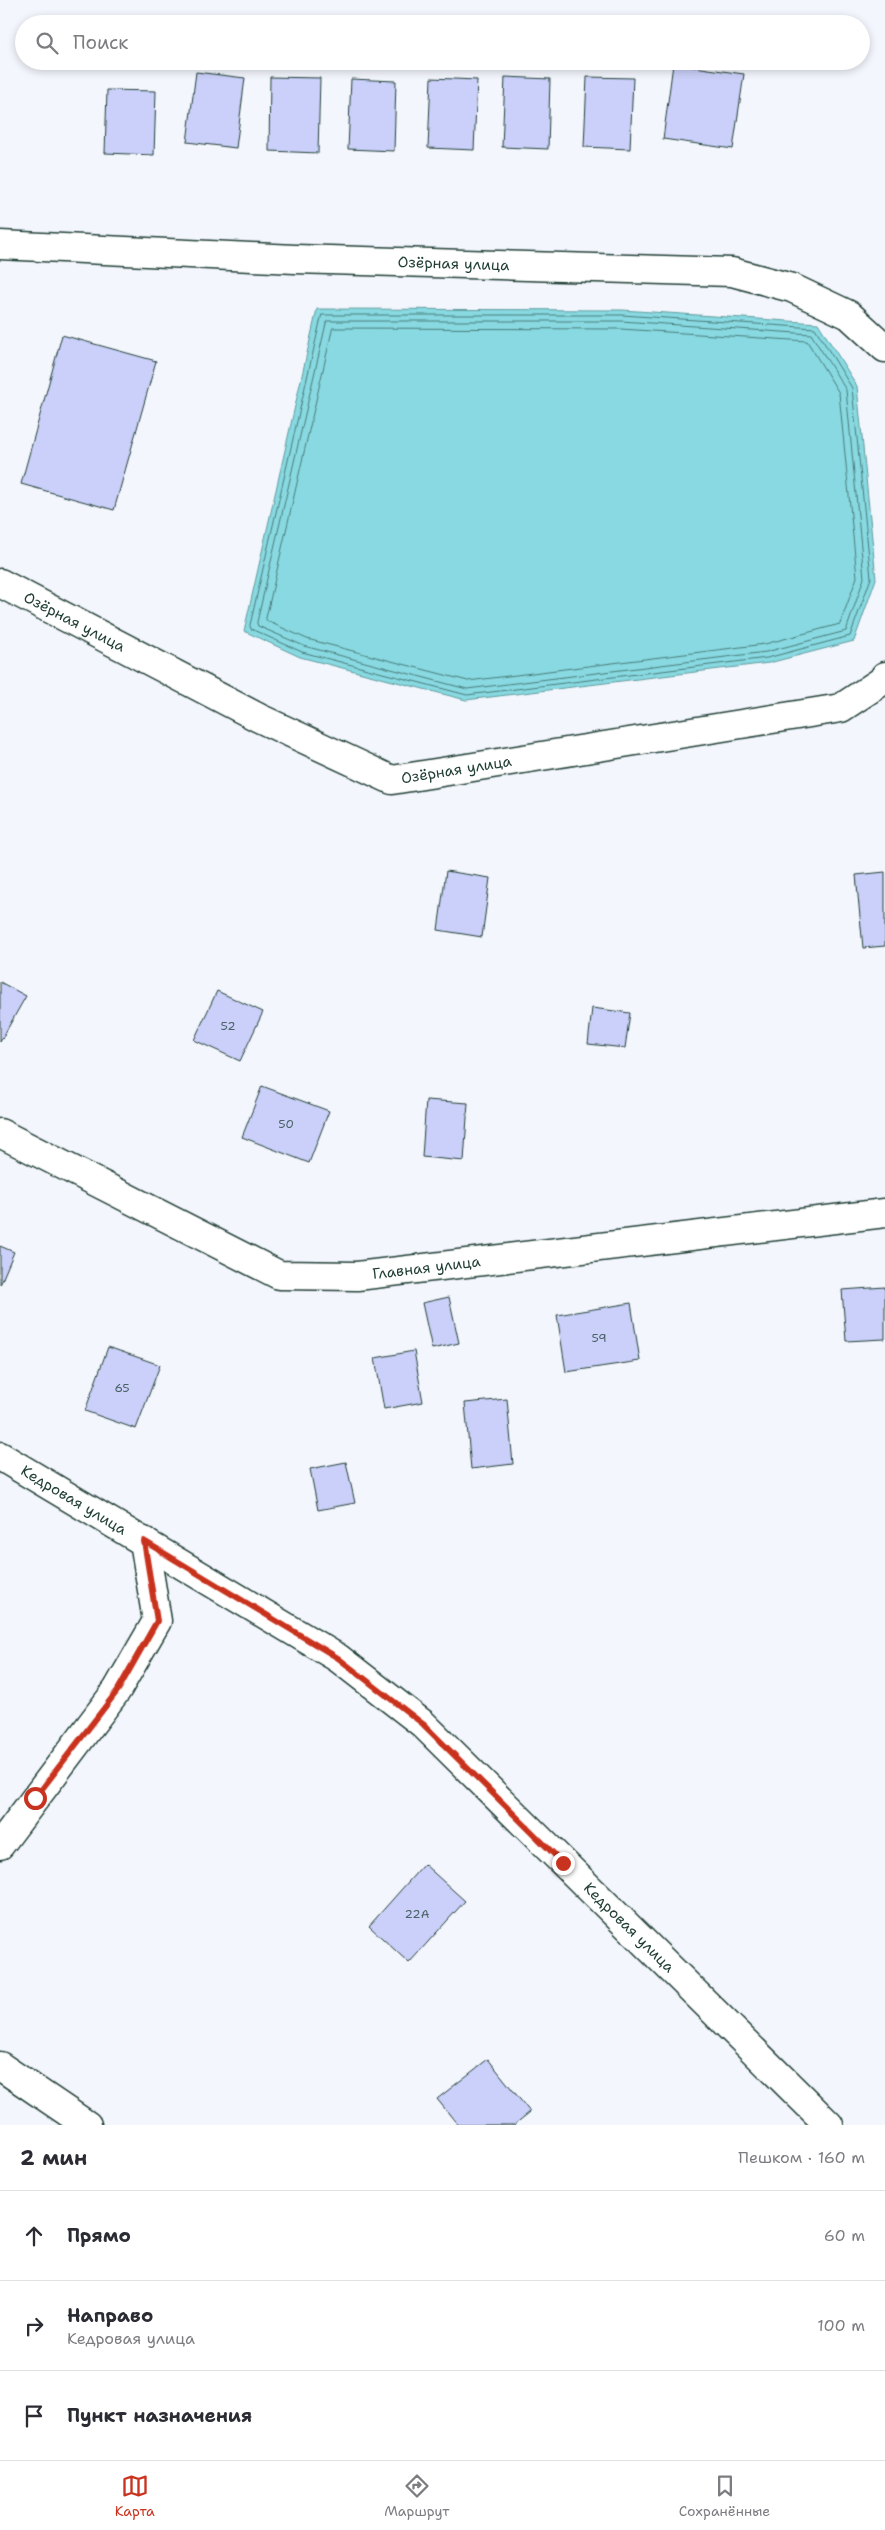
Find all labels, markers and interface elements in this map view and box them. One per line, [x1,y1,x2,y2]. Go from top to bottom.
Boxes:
search box [15,15,870,70]
icon: search [33,29,61,57]
text: Поиск [73,30,128,55]
street label: Озёрная улица [397,252,510,275]
street label: Озёрная улица [20,587,129,657]
street label: Озёрная улица [400,751,514,788]
house number: 52 [220,1018,236,1034]
house number: 50 [278,1116,294,1132]
street label: Главная улица [371,1251,482,1284]
house number: 59 [591,1330,607,1346]
house number: 65 [114,1380,130,1396]
street label: Кедровая улица [17,1461,131,1540]
route start [24,1787,47,1810]
route end [552,1852,575,1875]
street label: Кедровая улица [579,1878,679,1977]
house number: 22А [405,1906,430,1922]
text: 2 мин [20,2144,87,2172]
text: Пешком · 160 m [738,2147,865,2168]
icon: ahead [20,2222,48,2250]
text: Прямо [67,2223,131,2248]
text: 60 m [824,2225,865,2246]
text: Направо [67,2303,153,2328]
icon: right [20,2312,48,2340]
text: 100 m [817,2315,865,2336]
text: Кедровая улица [67,2328,195,2349]
icon: arrive [20,2402,48,2430]
text: Пункт назначения [67,2403,252,2428]
tab: Карта [115,2472,155,2520]
tab: Маршрут [384,2472,449,2520]
tab: Сохранённые [679,2472,770,2520]

